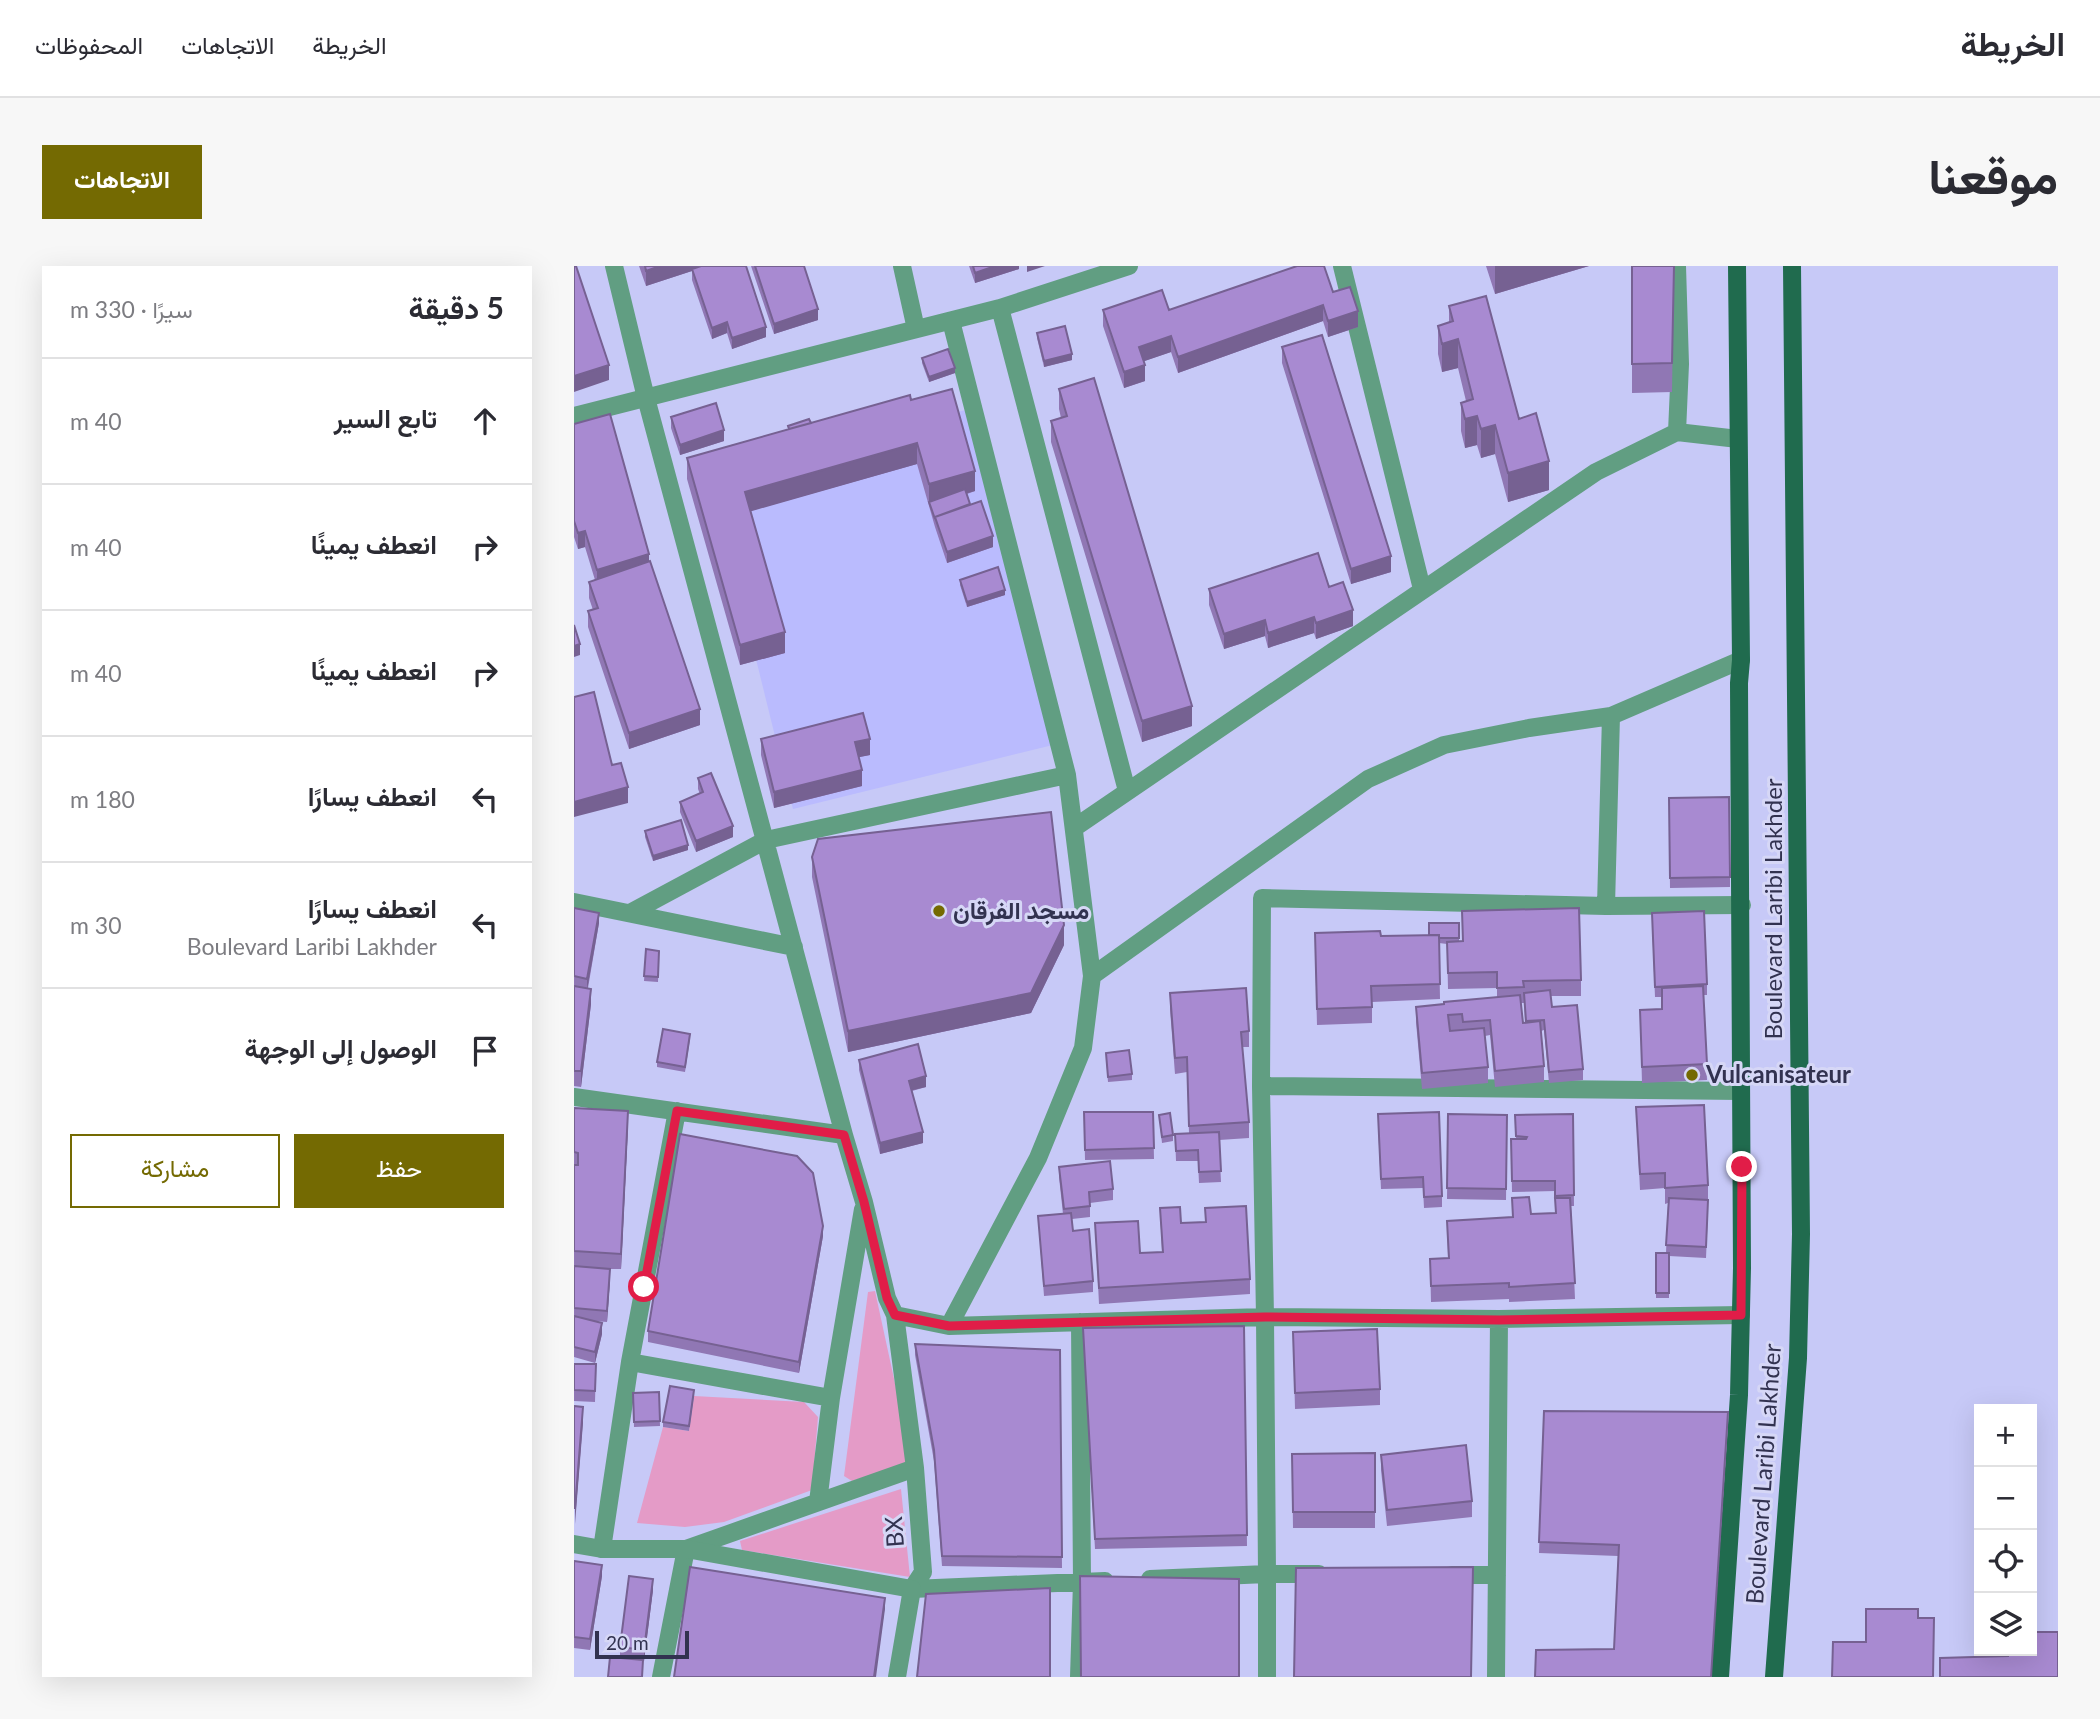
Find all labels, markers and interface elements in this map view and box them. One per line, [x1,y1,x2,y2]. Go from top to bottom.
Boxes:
text: الخريطة [1961,23,2065,63]
text: المحفوظات [35,30,143,59]
text: الاتجاهات [181,30,274,59]
text: الخريطة [312,30,387,59]
button: الاتجاهات [42,145,202,219]
text: موقعنا [1928,146,2058,204]
text: 5 دقيقة [409,289,504,325]
text: سيرًا · 330 m [70,295,193,323]
text: تابع السير [334,402,437,434]
icon: ahead [466,402,504,440]
text: 40 m [70,407,122,435]
text: انعطف يمينًا [311,528,437,560]
icon: right [466,528,504,566]
text: 40 m [70,533,122,561]
text: انعطف يمينًا [311,654,437,686]
icon: right [466,654,504,692]
text: 40 m [70,659,122,687]
street label: Boulevard Laribi Lakhder [1758,778,1787,1040]
text: انعطف يسارًا [308,780,437,812]
icon: left [466,780,504,818]
text: 180 m [70,785,135,813]
text: انعطف يسارًا [308,892,437,924]
place label: مسجد الفرقان [953,895,1089,926]
marker: مسجد الفرقان [931,903,947,919]
icon: left [466,906,504,944]
text: 30 m [70,911,122,939]
text: Boulevard Laribi Lakhder [187,932,437,960]
text: الوصول إلى الوجهة [245,1032,437,1064]
icon: arrive [466,1032,504,1070]
place label: Vulcanisateur [1705,1059,1851,1088]
marker: Vulcanisateur [1684,1067,1700,1083]
button: مشاركة [70,1134,280,1208]
button: حفظ [294,1134,504,1208]
route end [1726,1151,1757,1182]
route start [628,1271,659,1302]
street label: Boulevard Laribi Lakhder [1739,1342,1786,1605]
map controls [1974,1404,2037,1656]
button: + [1974,1404,2037,1467]
button: − [1974,1467,2037,1530]
street label: BX [878,1515,909,1549]
button: locate [1974,1530,2037,1593]
button: layers [1974,1593,2037,1656]
scale bar [595,1628,690,1660]
text: 20 m [606,1631,649,1654]

